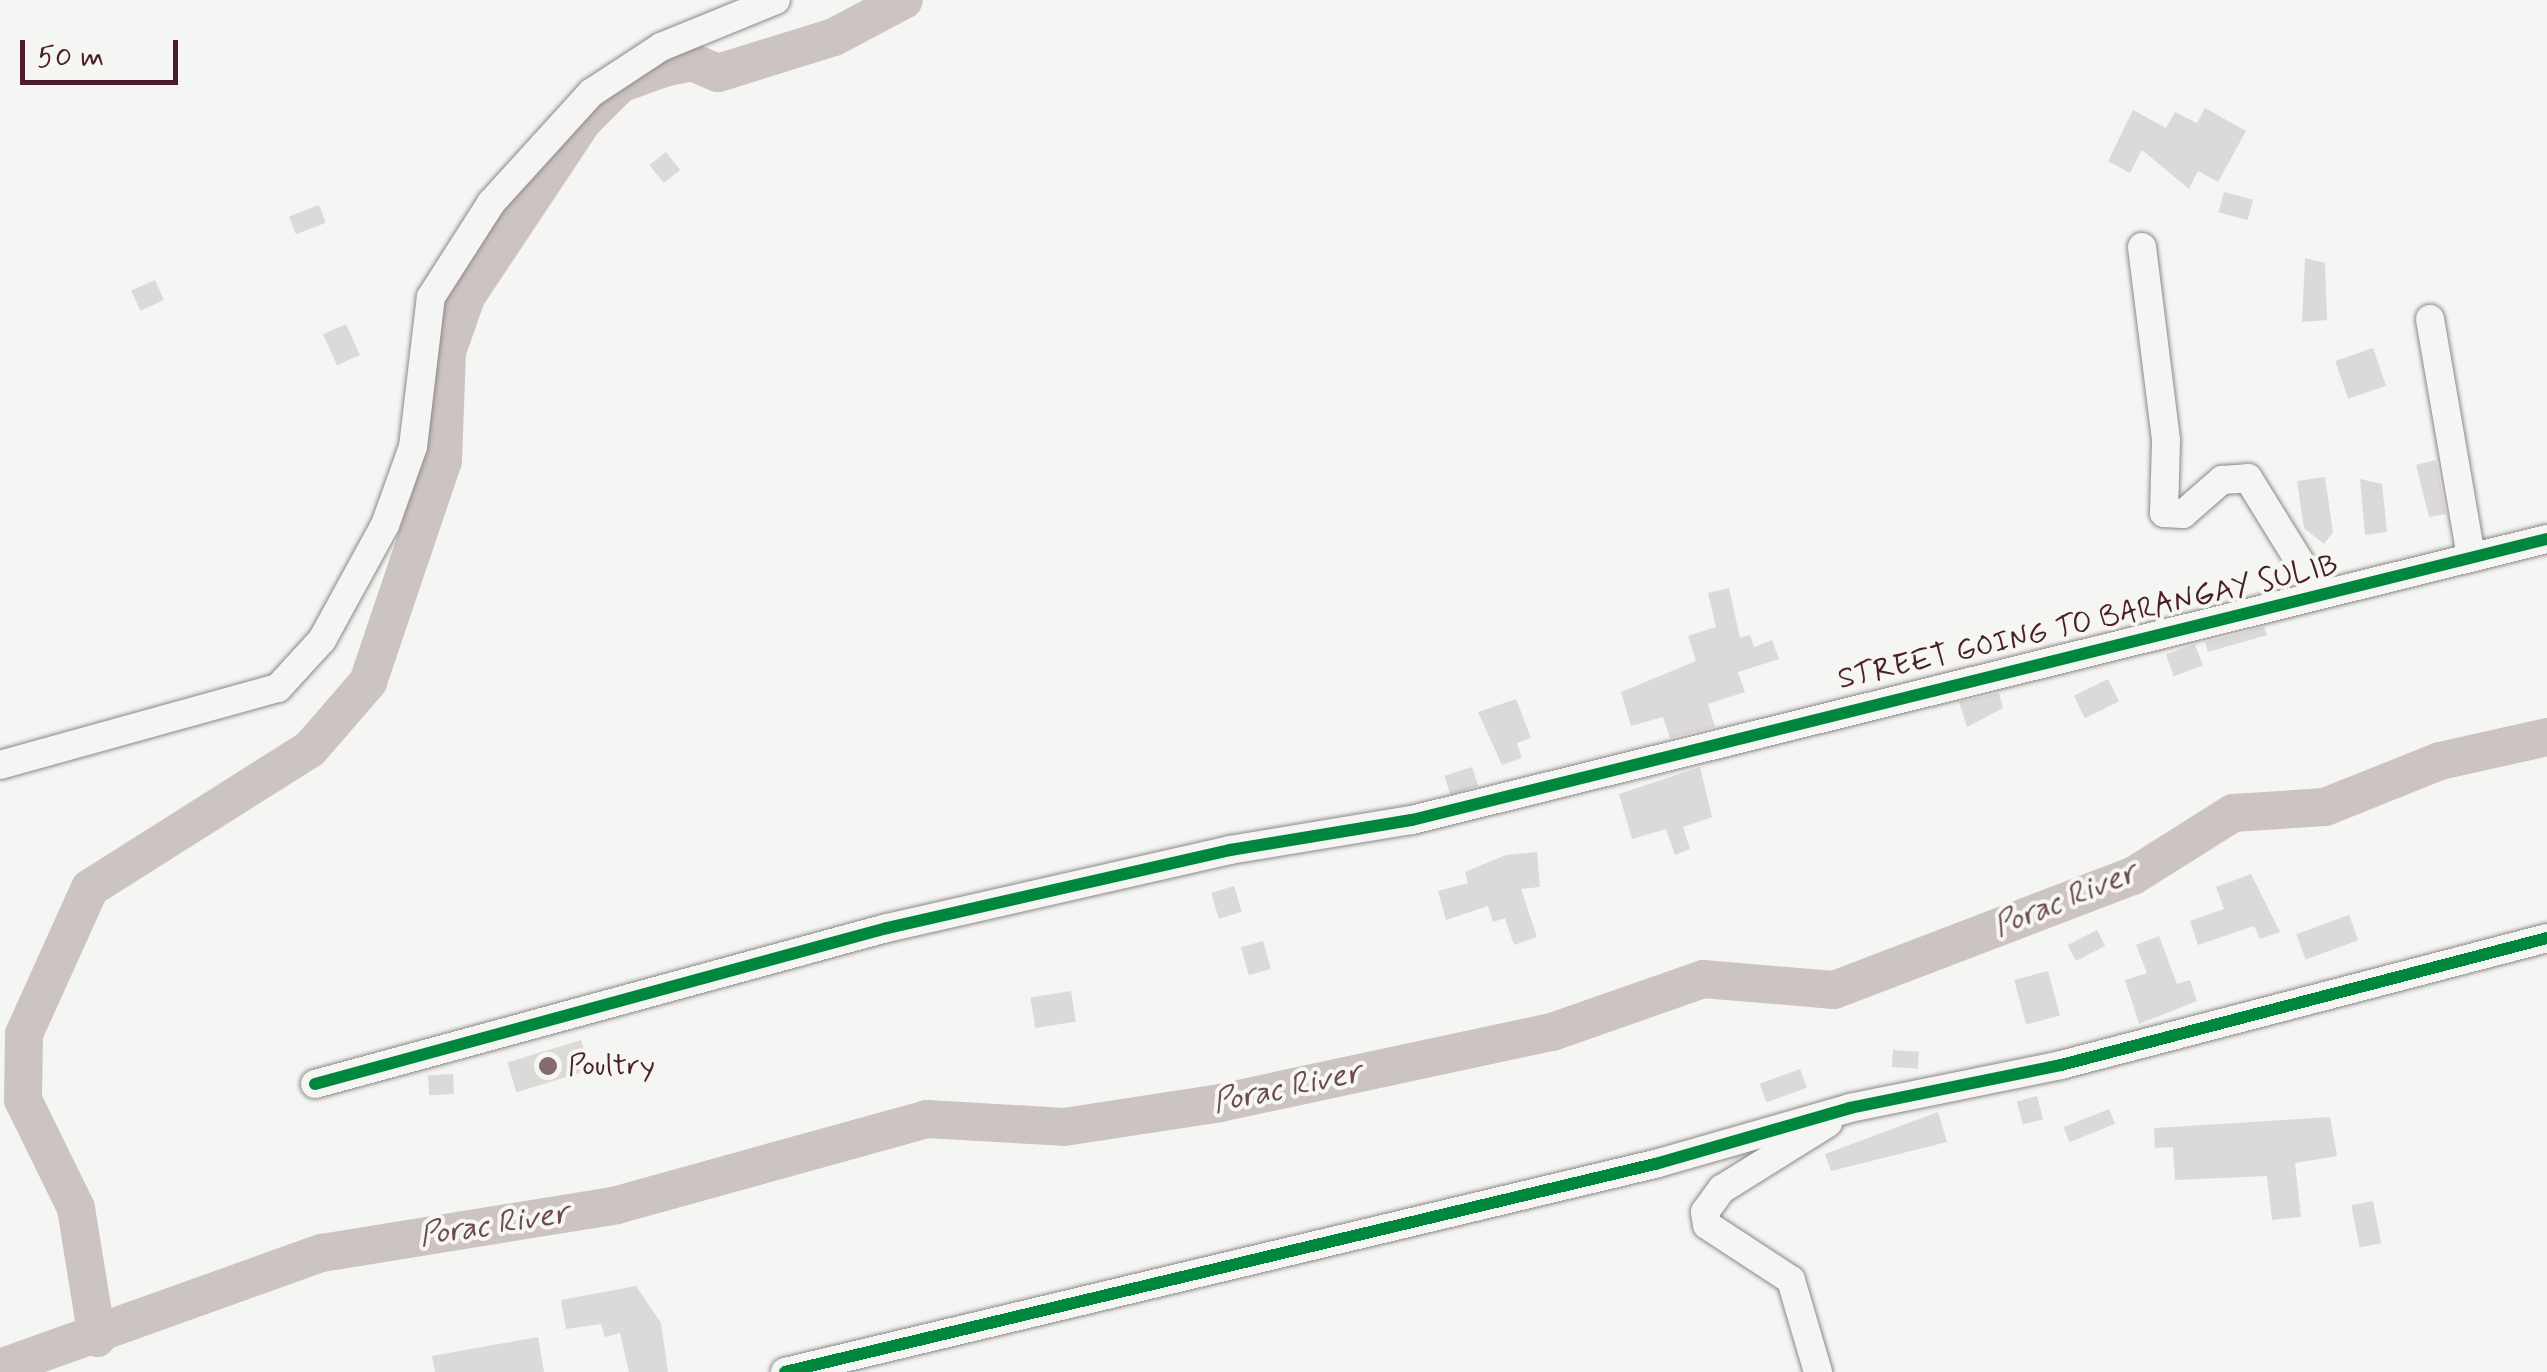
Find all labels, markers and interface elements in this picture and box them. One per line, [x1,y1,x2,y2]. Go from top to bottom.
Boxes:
scale bar [25,20,182,82]
text: 50 m [37,38,104,77]
street label: STREET GOING TO BARANGAY SULIB [1832,547,2344,699]
water label: Porac River [1989,854,2141,946]
place label: Poultry [568,1048,655,1084]
water label: Porac River [1210,1054,1364,1122]
marker: Poultry [537,1055,559,1077]
water label: Porac River [417,1194,571,1256]

